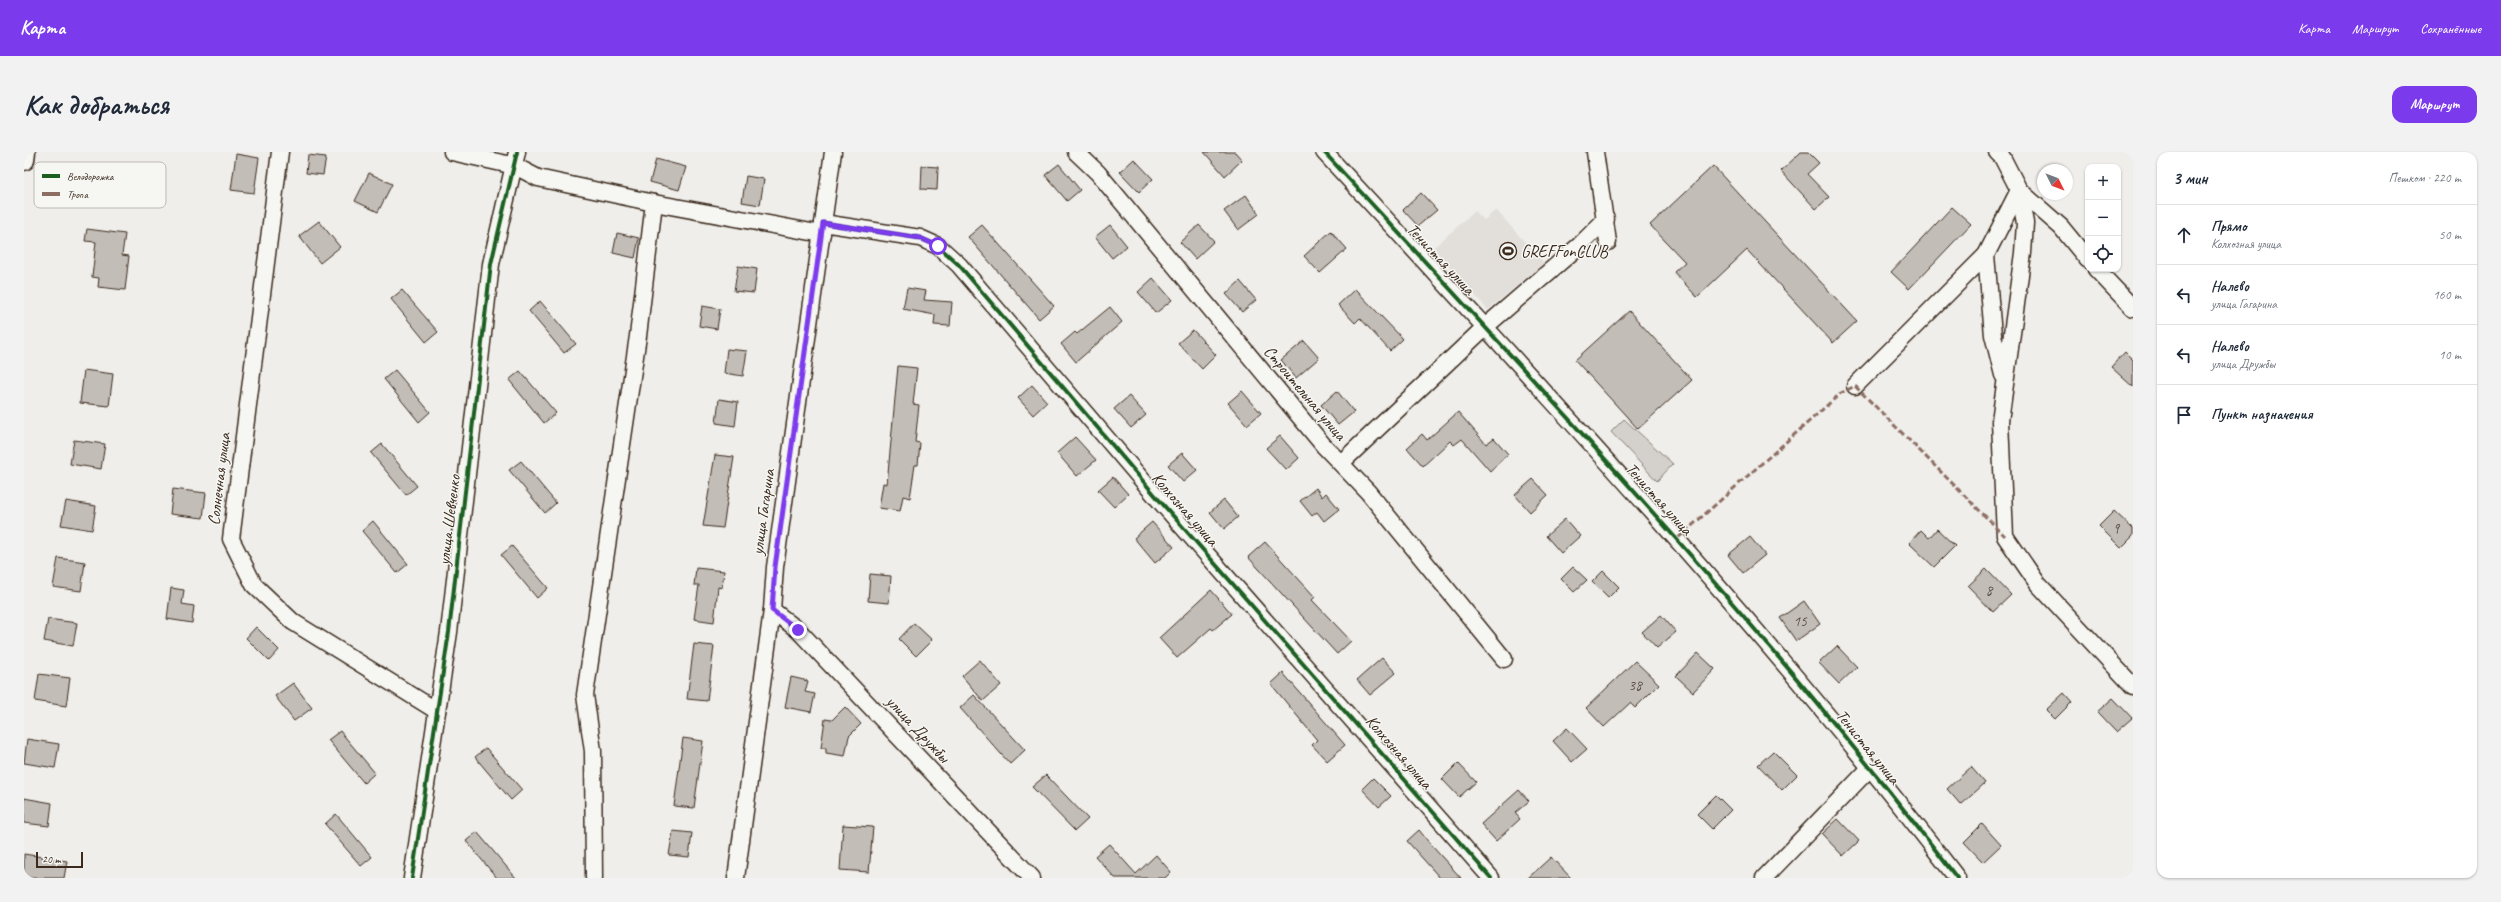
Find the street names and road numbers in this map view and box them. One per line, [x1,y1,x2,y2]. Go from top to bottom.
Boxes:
street label: Тенистая улица [1402,219,1481,300]
street label: Строительная улица [1259,341,1352,446]
street label: Солнечная улица [203,430,235,526]
street label: Тенистая улица [1621,458,1698,541]
street label: улица Гагарина [746,466,780,557]
street label: Колхозная улица [1147,468,1224,552]
street label: улица Шевченко [433,473,465,567]
street label: улица Дружбы [881,690,956,768]
street label: Тенистая улица [1831,705,1906,790]
street label: Колхозная улица [1361,711,1438,795]

